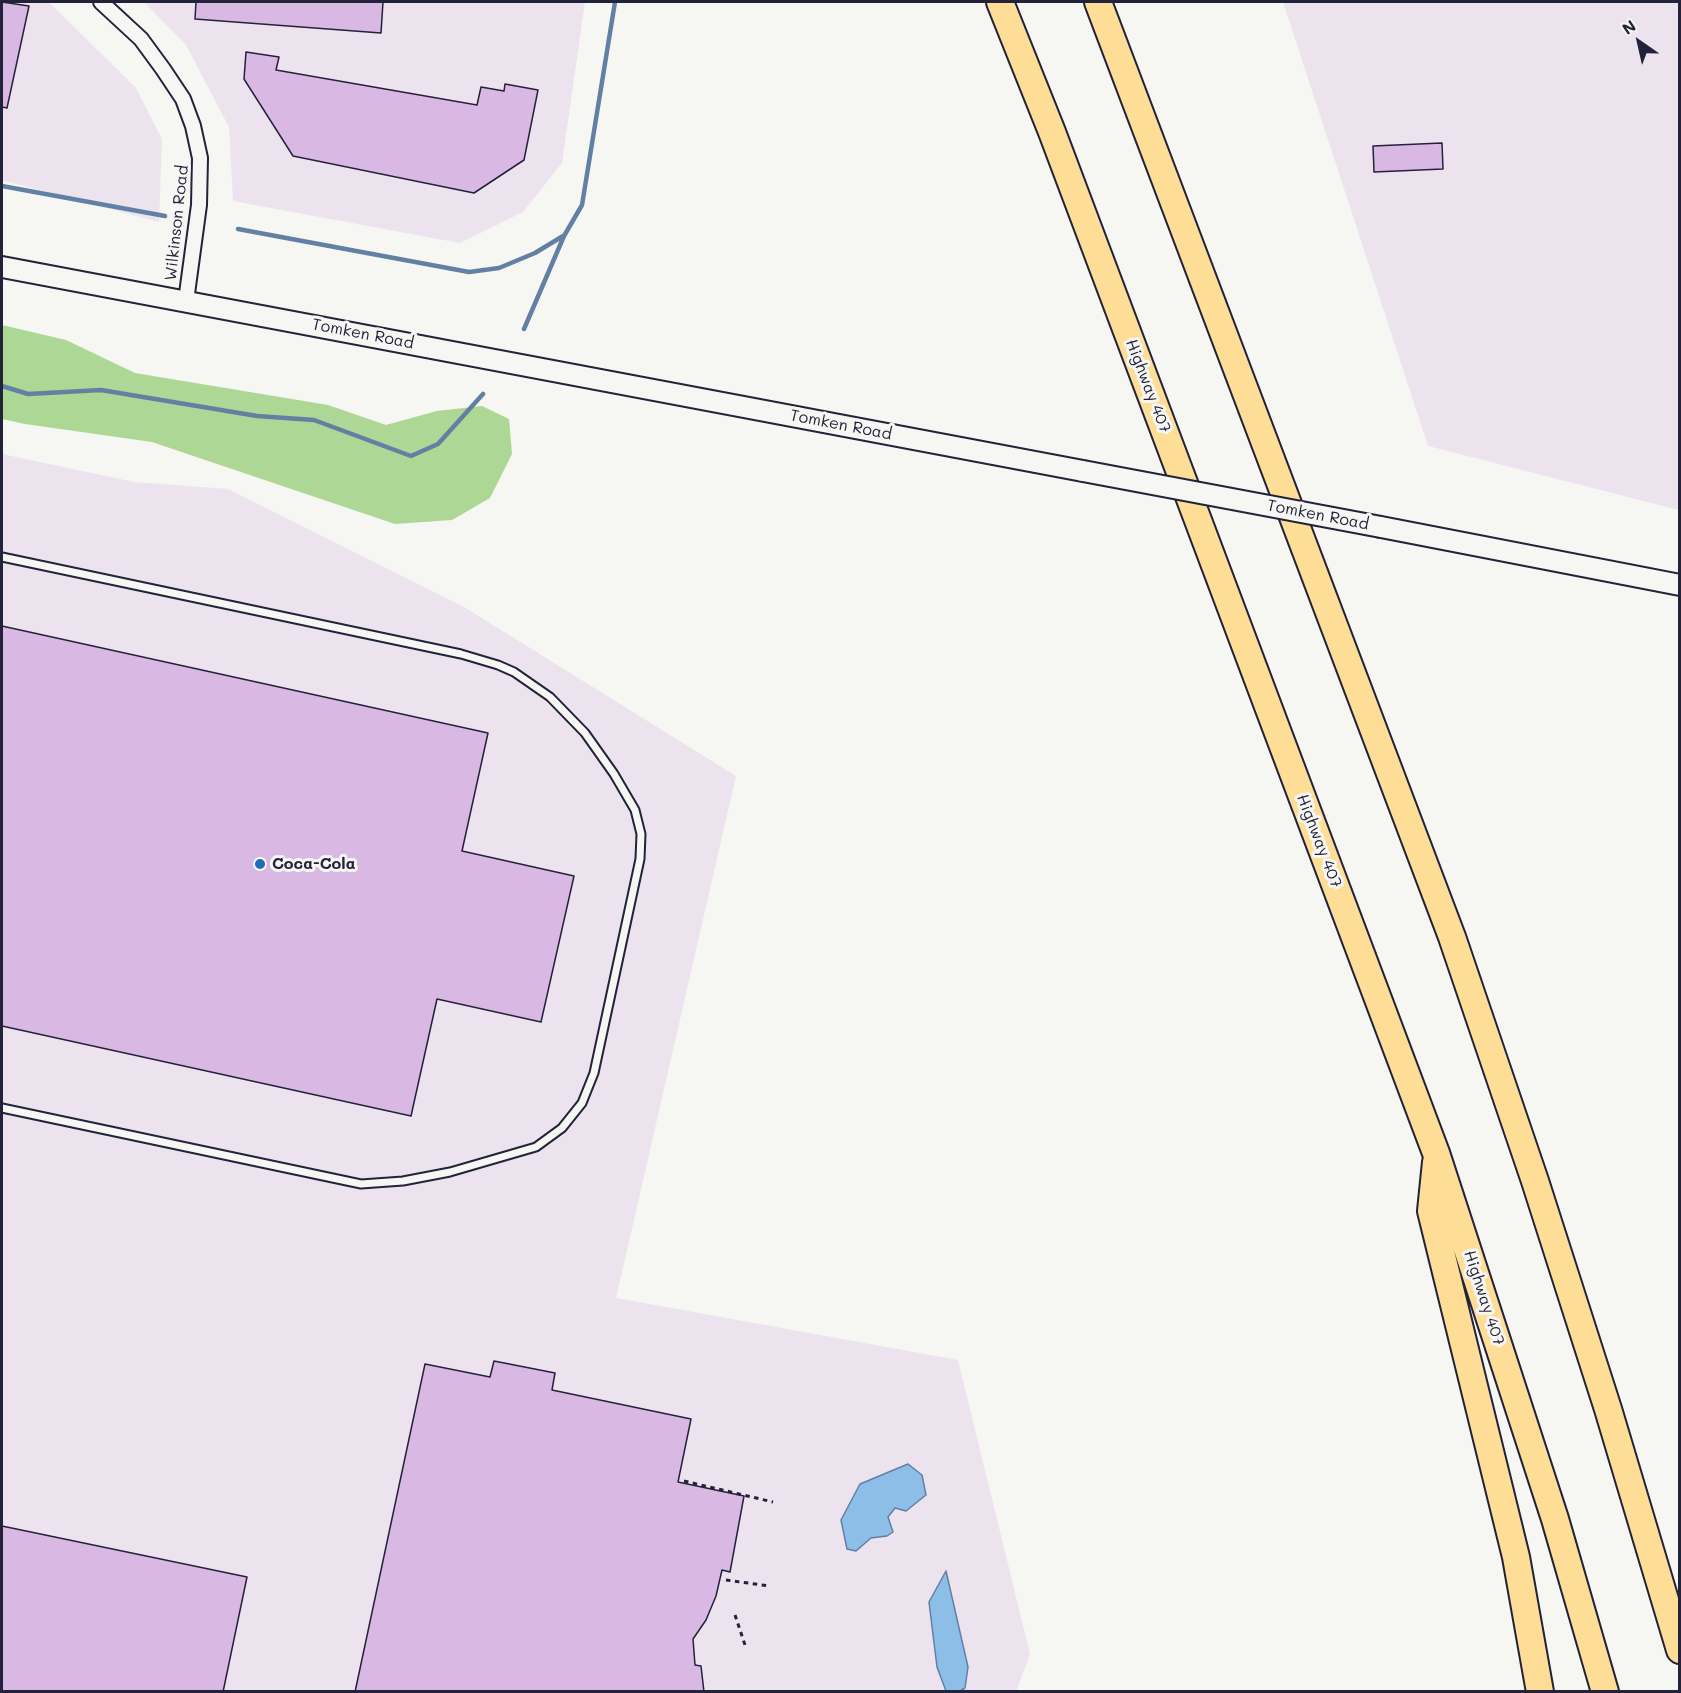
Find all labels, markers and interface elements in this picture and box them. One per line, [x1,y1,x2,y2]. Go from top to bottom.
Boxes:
north arrow [1609,12,1669,72]
text: N [1618,15,1640,39]
street label: Wilkinson Road [161,164,193,282]
street label: Tomken Road [310,315,416,353]
street label: Highway 407 [1121,337,1175,435]
street label: Tomken Road [788,406,894,444]
street label: Tomken Road [1265,496,1371,534]
street label: Highway 407 [1292,792,1346,890]
place label: Coca-Cola [272,854,355,874]
marker: Coca-Cola [253,857,267,871]
street label: Highway 407 [1460,1248,1508,1348]

